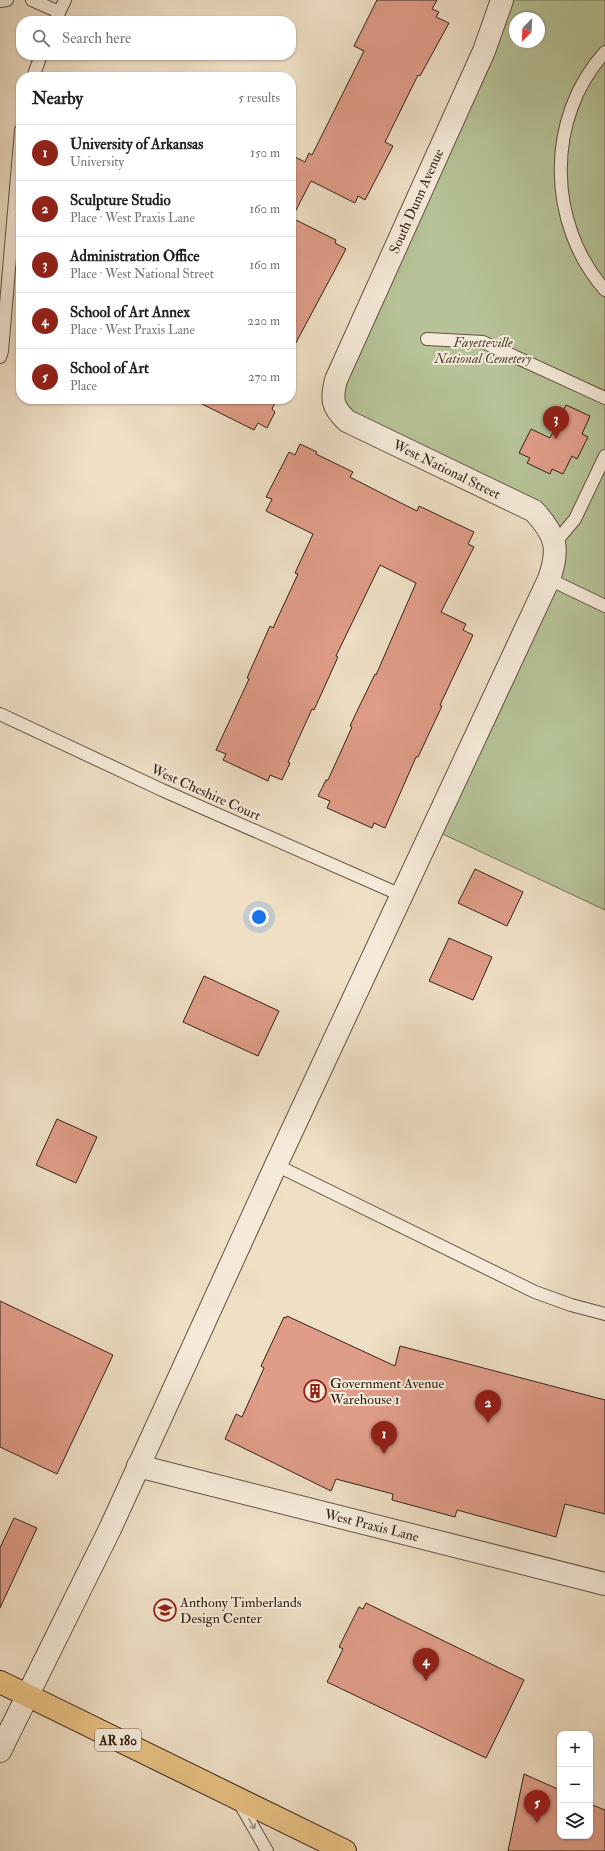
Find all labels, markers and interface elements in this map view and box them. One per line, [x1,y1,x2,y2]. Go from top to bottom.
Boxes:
north arrow [509,12,545,48]
search box [16,16,296,60]
icon: search [30,27,52,49]
text: Search here [62,29,131,48]
text: Nearby [32,88,83,109]
text: 5 results [238,90,280,106]
text: University of Arkansas [70,135,203,154]
text: 1 [43,145,47,161]
text: 150 m [250,145,280,161]
street label: South Dunn Avenue [386,146,447,256]
text: University [70,154,124,170]
text: Sculpture Studio [70,191,171,210]
text: 2 [42,201,48,217]
text: 160 m [249,201,280,217]
text: Place · West Praxis Lane [70,210,195,226]
text: Administration Office [70,247,200,266]
text: 3 [43,257,48,273]
text: 160 m [249,257,280,273]
text: Place · West National Street [70,266,214,282]
text: School of Art Annex [70,303,190,322]
text: 4 [41,313,49,329]
text: 220 m [247,313,280,329]
text: Place · West Praxis Lane [70,322,195,338]
park label: Fayetteville National Cemetery [433,334,532,367]
text: School of Art [70,359,149,378]
text: 5 [42,369,48,385]
text: 270 m [248,369,280,385]
text: Place [70,378,97,394]
pin: 3 [543,406,569,439]
street label: West National Street [389,436,504,503]
street label: West Cheshire Court [147,760,264,824]
your location [249,907,269,927]
place label: Government Avenue Warehouse 1 [329,1375,445,1408]
building icon: Government Avenue Warehouse 1 [302,1378,328,1404]
pin: 2 [475,1390,501,1423]
pin: 1 [371,1421,397,1454]
street label: West Praxis Lane [322,1505,421,1545]
place label: Anthony Timberlands Design Center [179,1594,302,1627]
school or university icon: Anthony Timberlands Design Center [152,1597,178,1623]
pin: 4 [413,1648,439,1681]
road number: AR 180 [95,1729,141,1751]
map controls [557,1731,593,1839]
button: + [557,1731,593,1767]
button: − [557,1767,593,1803]
pin: 5 [524,1790,550,1823]
button: layers [557,1803,593,1839]
one-way arrow [249,1818,257,1830]

